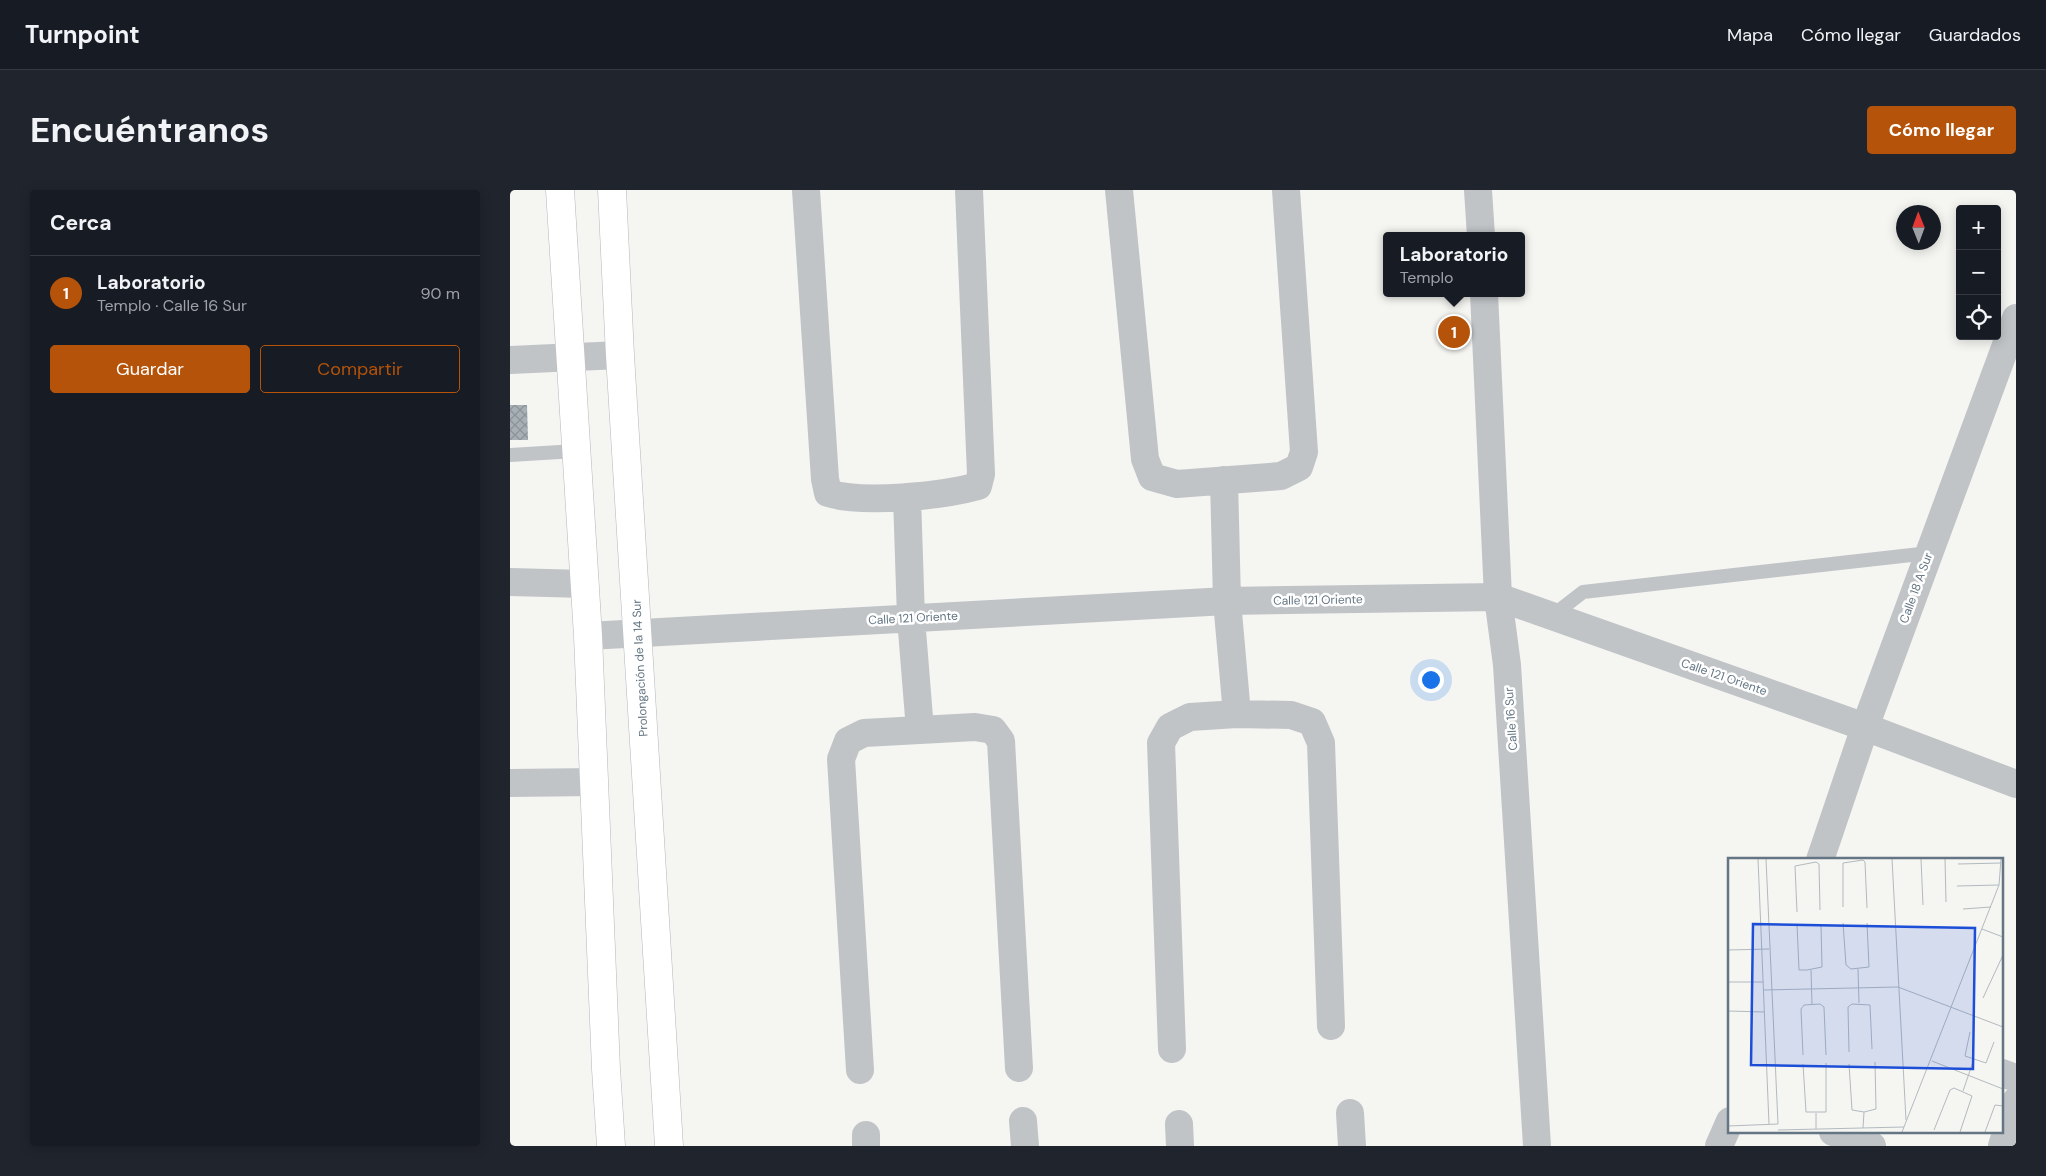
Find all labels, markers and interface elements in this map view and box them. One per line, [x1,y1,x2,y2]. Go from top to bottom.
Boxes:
text: Turnpoint [25,19,140,50]
text: Mapa [1727,23,1773,47]
text: Cómo llegar [1801,23,1901,47]
text: Guardados [1929,23,2021,47]
button: Cómo llegar [1867,106,2016,154]
text: Encuéntranos [30,107,269,153]
north arrow [1896,205,1941,250]
map controls [1956,205,2001,340]
button: + [1956,205,2001,250]
text: Cerca [50,209,112,237]
popup [1383,232,1525,297]
text: Laboratorio [1400,242,1508,267]
button: − [1956,250,2001,295]
text: Templo [1400,267,1454,288]
text: Laboratorio [97,270,206,295]
text: 1 [63,283,69,304]
text: 90 m [420,283,460,304]
text: Templo · Calle 16 Sur [97,295,247,316]
button: locate [1956,295,2001,340]
pin: 1 [1438,313,1470,351]
button: Guardar [50,345,250,393]
button: Compartir [260,345,460,393]
street label: Calle 18 A Sur [1896,550,1936,626]
street label: Calle 121 Oriente [1273,591,1363,609]
street label: Prolongación de la 14 Sur [628,598,652,737]
street label: Calle 121 Oriente [868,608,958,628]
street label: Calle 121 Oriente [1679,655,1769,699]
your location [1418,667,1444,693]
street label: Calle 16 Sur [1501,686,1521,751]
inset map [1728,858,2004,1134]

